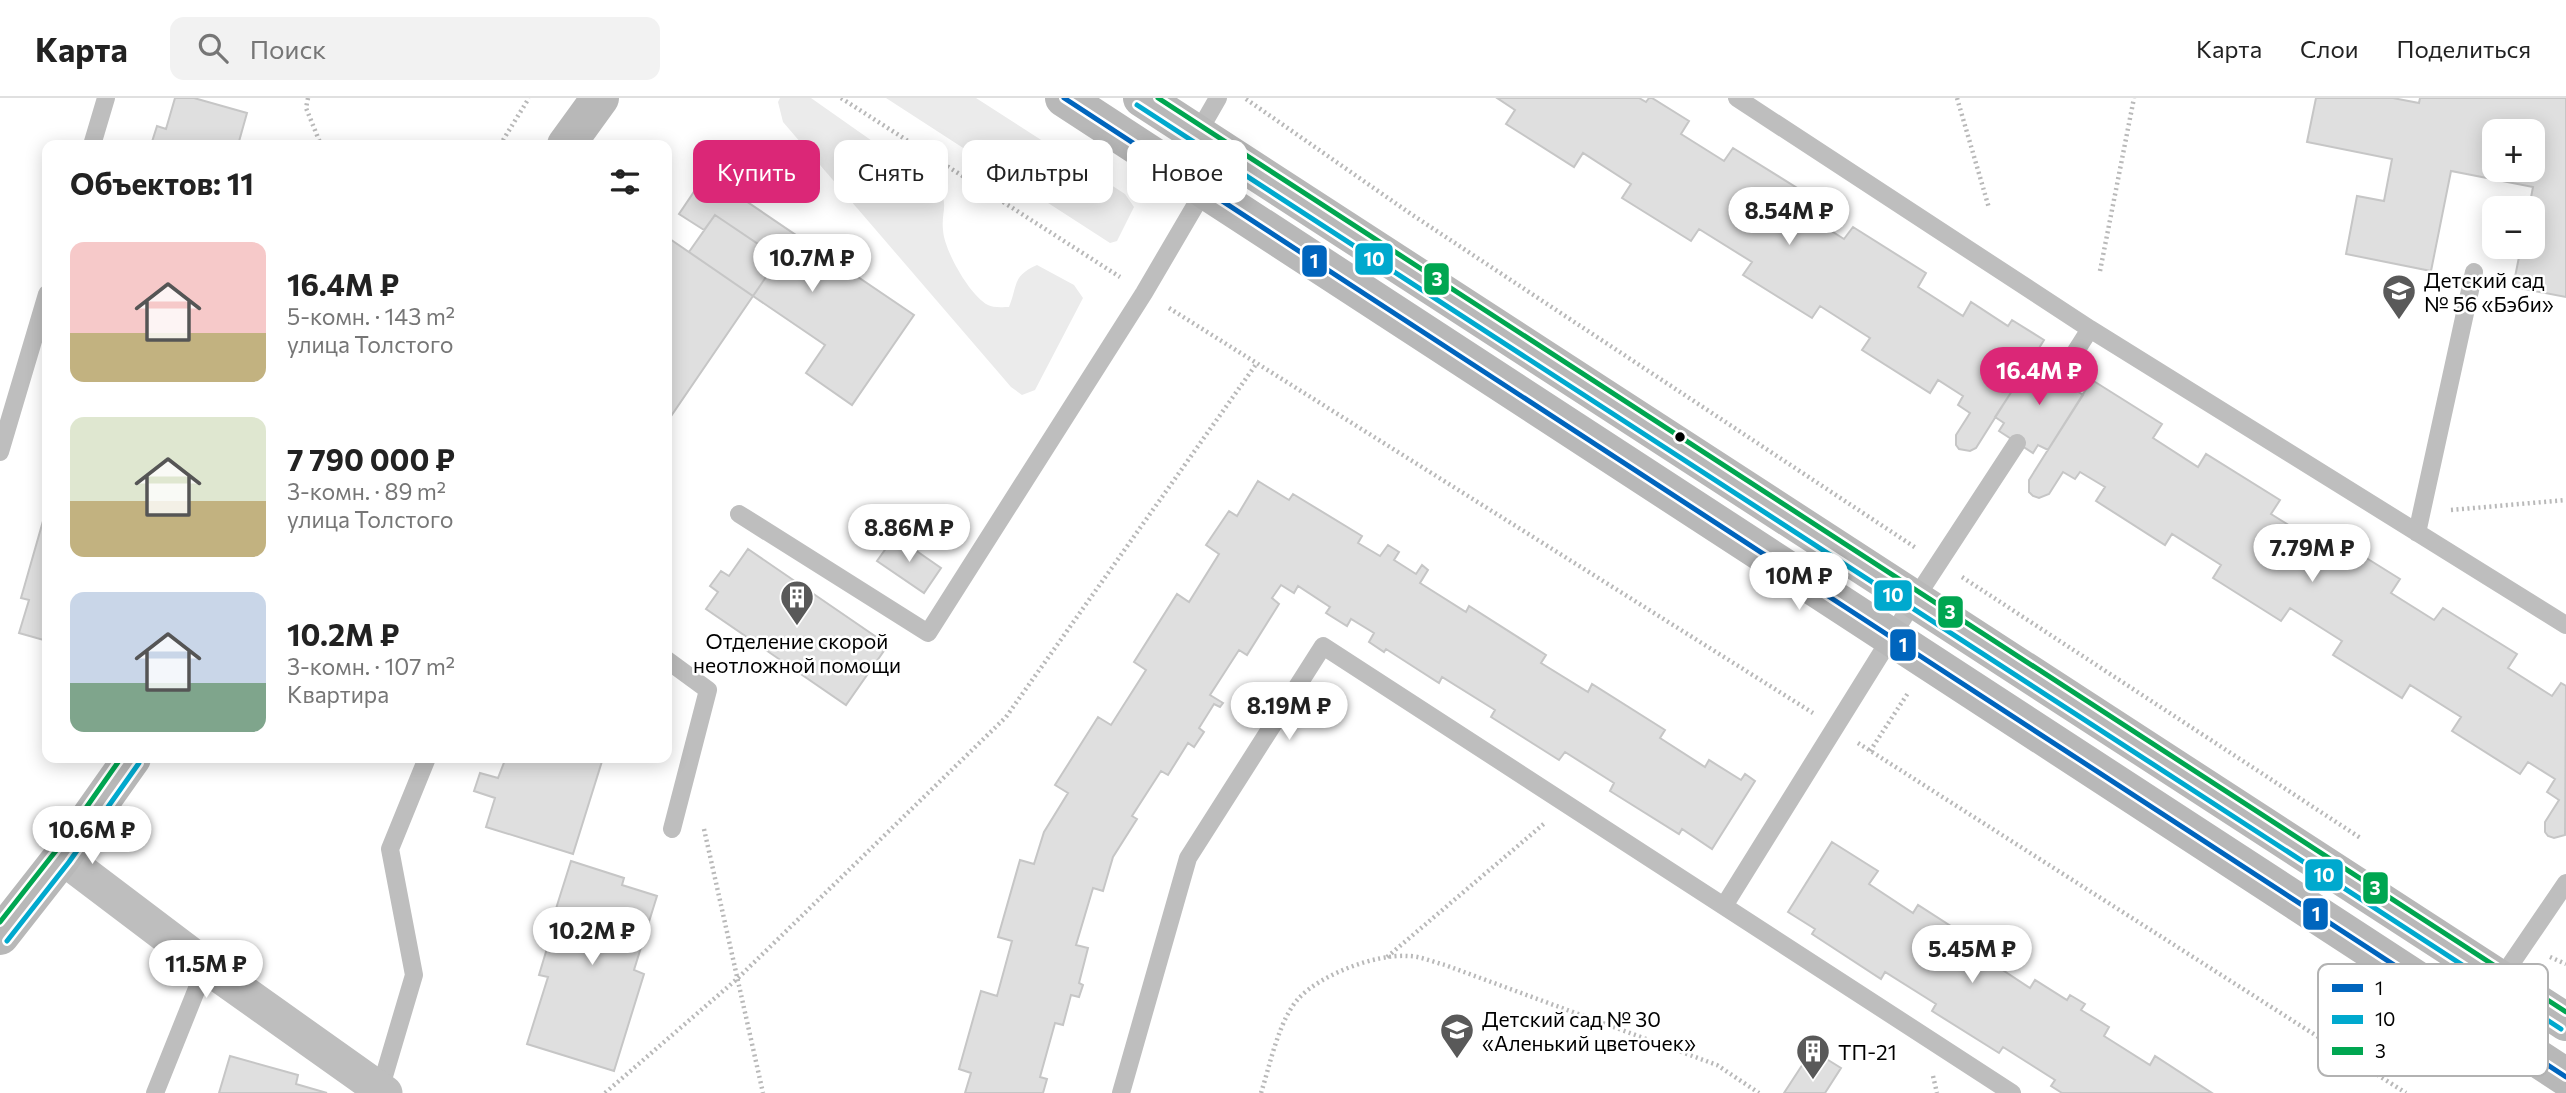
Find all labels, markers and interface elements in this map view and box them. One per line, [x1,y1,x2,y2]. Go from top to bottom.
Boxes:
search box [170,17,660,80]
text: Карта [35,28,128,69]
icon: search [194,29,232,67]
text: Поиск [250,33,326,64]
text: Карта [2196,34,2262,63]
text: Слои [2300,34,2358,63]
text: Поделиться [2396,34,2531,63]
map controls [2482,119,2545,259]
button: + [2482,119,2545,182]
chip: Купить [693,140,820,203]
chip: Снять [834,140,948,203]
chip: Фильтры [962,140,1113,203]
chip: Новое [1127,140,1247,203]
icon: filters [606,163,644,201]
text: Объектов: 11 [70,164,254,201]
pin: 8.54M ₽ [1724,188,1854,247]
text: 8.54M ₽ [1744,196,1834,224]
button: − [2482,196,2545,259]
pin: 10.7M ₽ [747,234,877,294]
line badge: 10 [1354,242,1394,276]
text: 10.7M ₽ [769,243,855,271]
line badge: 1 [1301,244,1328,278]
text: 10 [1363,247,1385,270]
text: 1 [1310,249,1318,272]
line badge: 3 [1423,262,1450,296]
text: 16.4M ₽ [287,265,399,302]
text: 3 [1431,267,1443,290]
place label: Детский сад № 56 «Бэби» [2424,267,2554,316]
icon: home [126,270,210,354]
school or university icon: Детский сад № 56 «Бэби» [2380,272,2418,321]
text: 5-комн. · 143 m² [287,302,455,330]
text: улица Толстого [287,330,454,358]
pin: 16.4M ₽ [1974,348,2104,407]
text: 16.4M ₽ [1996,356,2082,384]
unlabelled marker [1673,430,1687,444]
text: 7 790 000 ₽ [287,440,455,477]
icon: home [126,445,210,529]
text: 3-комн. · 89 m² [287,477,446,505]
pin: 8.86M ₽ [844,504,974,564]
text: улица Толстого [287,505,454,533]
text: 8.86M ₽ [864,513,954,541]
pin: 7.79M ₽ [2247,524,2377,584]
text: 7.79M ₽ [2269,533,2355,561]
pin: 10M ₽ [1750,552,1848,612]
text: 10M ₽ [1765,561,1833,589]
building icon: Отделение скорой неотложной помощи [778,578,816,627]
line badge: 10 [1873,579,1913,612]
text: 10 [1882,583,1904,606]
line badge: 3 [1937,595,1964,629]
text: 3 [1944,600,1956,623]
text: 10.2M ₽ [287,615,400,652]
icon: home [126,620,210,704]
place label: Отделение скорой неотложной помощи [693,628,901,677]
line badge: 1 [1889,628,1917,662]
text: 1 [1899,633,1907,656]
text: 3-комн. · 107 m² [287,652,455,680]
text: Квартира [287,680,389,708]
pin: 8.19M ₽ [1224,682,1354,742]
text: 8.19M ₽ [1247,691,1331,719]
pin: 10.6M ₽ [27,806,157,866]
text: 10.6M ₽ [48,815,136,843]
line badge: 10 [2304,858,2344,892]
text: 10 [2313,863,2335,886]
line badge: 3 [2362,871,2389,905]
text: 3 [2369,876,2381,899]
line badge: 1 [2302,897,2329,931]
text: 1 [2312,902,2320,925]
pin: 10.2M ₽ [527,908,657,967]
text: 10.2M ₽ [549,916,635,944]
pin: 5.45M ₽ [1907,926,2037,985]
text: 5.45M ₽ [1928,934,2016,962]
pin: 11.5M ₽ [141,940,271,1000]
text: 11.5M ₽ [165,949,247,977]
legend [2318,964,2548,1076]
text: 1 [2375,976,2383,999]
place label: Детский сад № 30 «Аленький цветочек» [1482,1006,1696,1055]
text: 10 [2375,1007,2396,1030]
school or university icon: Детский сад № 30 «Аленький цветочек» [1438,1011,1476,1060]
building icon: ТП-21 [1794,1032,1832,1081]
place label: ТП-21 [1838,1039,1897,1064]
text: 3 [2375,1039,2386,1062]

